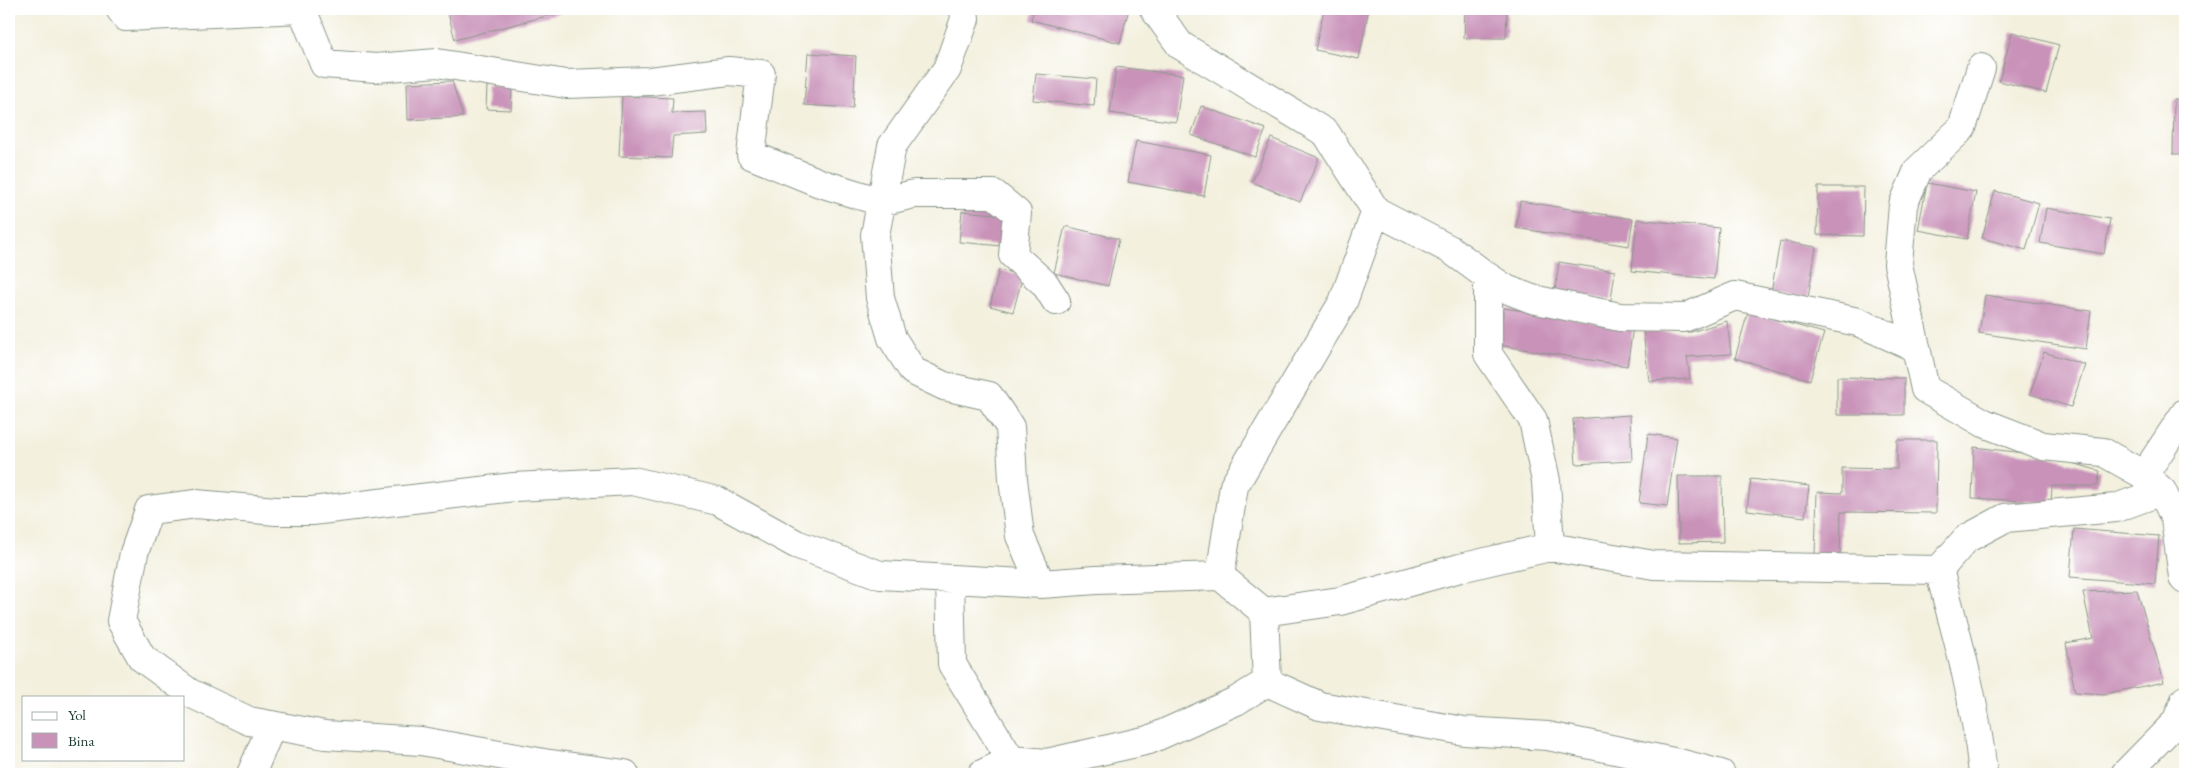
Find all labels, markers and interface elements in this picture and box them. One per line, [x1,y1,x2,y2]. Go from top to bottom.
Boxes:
legend [22,696,185,760]
text: Yol [68,705,86,724]
text: Bina [68,731,94,750]

